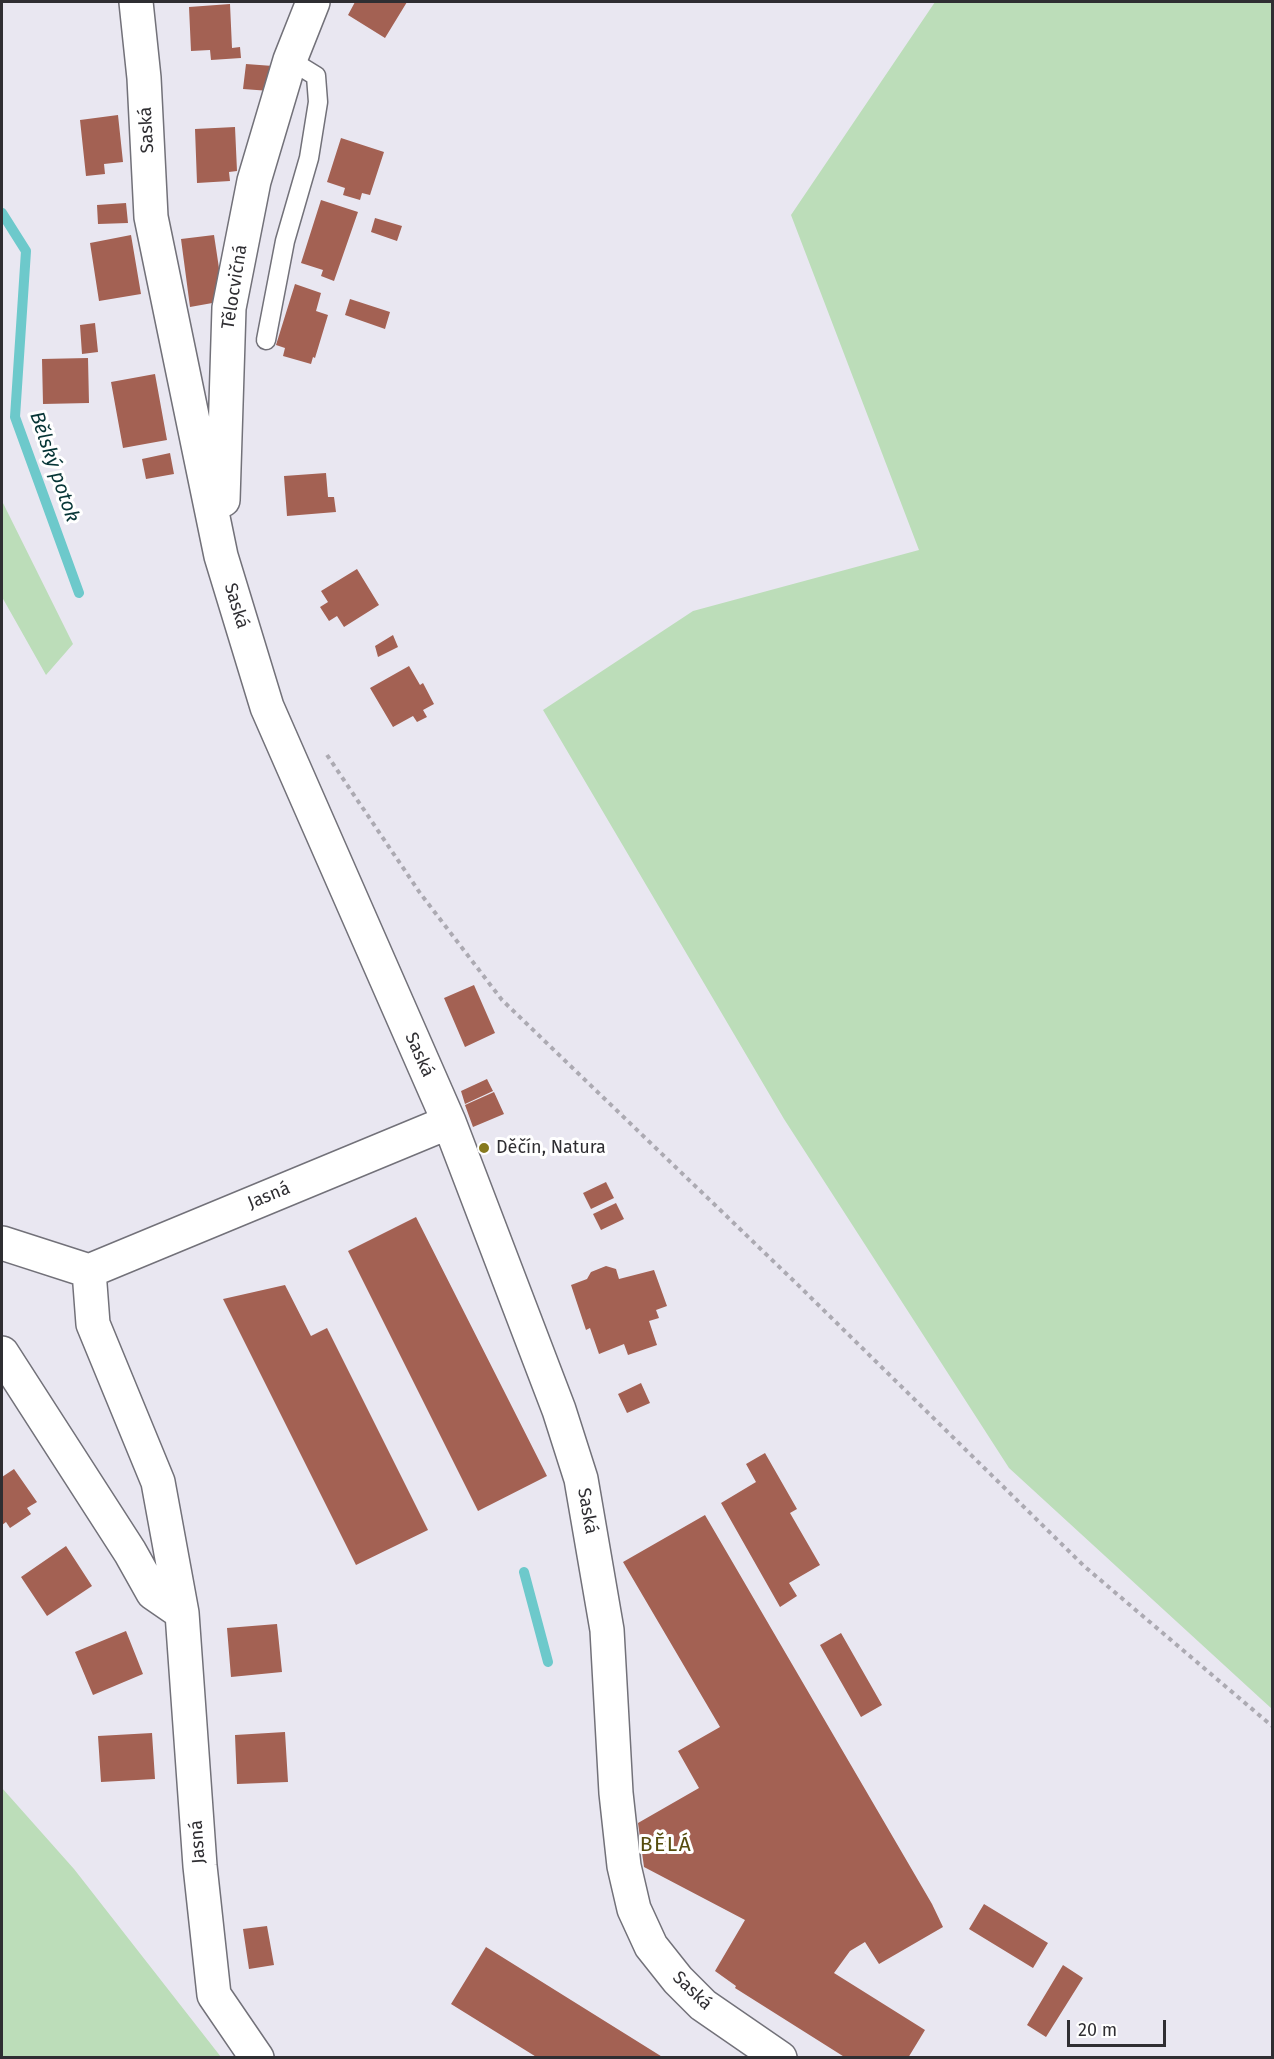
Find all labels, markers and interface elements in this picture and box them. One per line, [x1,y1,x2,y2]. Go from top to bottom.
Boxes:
street label: Saská [135,106,159,154]
street label: Tělocvičná [218,243,252,331]
water label: Bělský potok [24,409,84,525]
street label: Saská [219,581,253,631]
street label: Saská [400,1029,438,1081]
place label: Děčín, Natura [496,1137,606,1159]
marker: Děčín, Natura [477,1141,491,1155]
street label: Jasná [245,1178,293,1214]
street label: Saská [572,1486,602,1536]
street label: Jasná [186,1819,210,1865]
district label: BĚLÁ [640,1832,692,1858]
street label: Saská [668,1967,716,2015]
scale bar [1070,2008,1169,2046]
text: 20 m [1078,2019,1117,2041]

